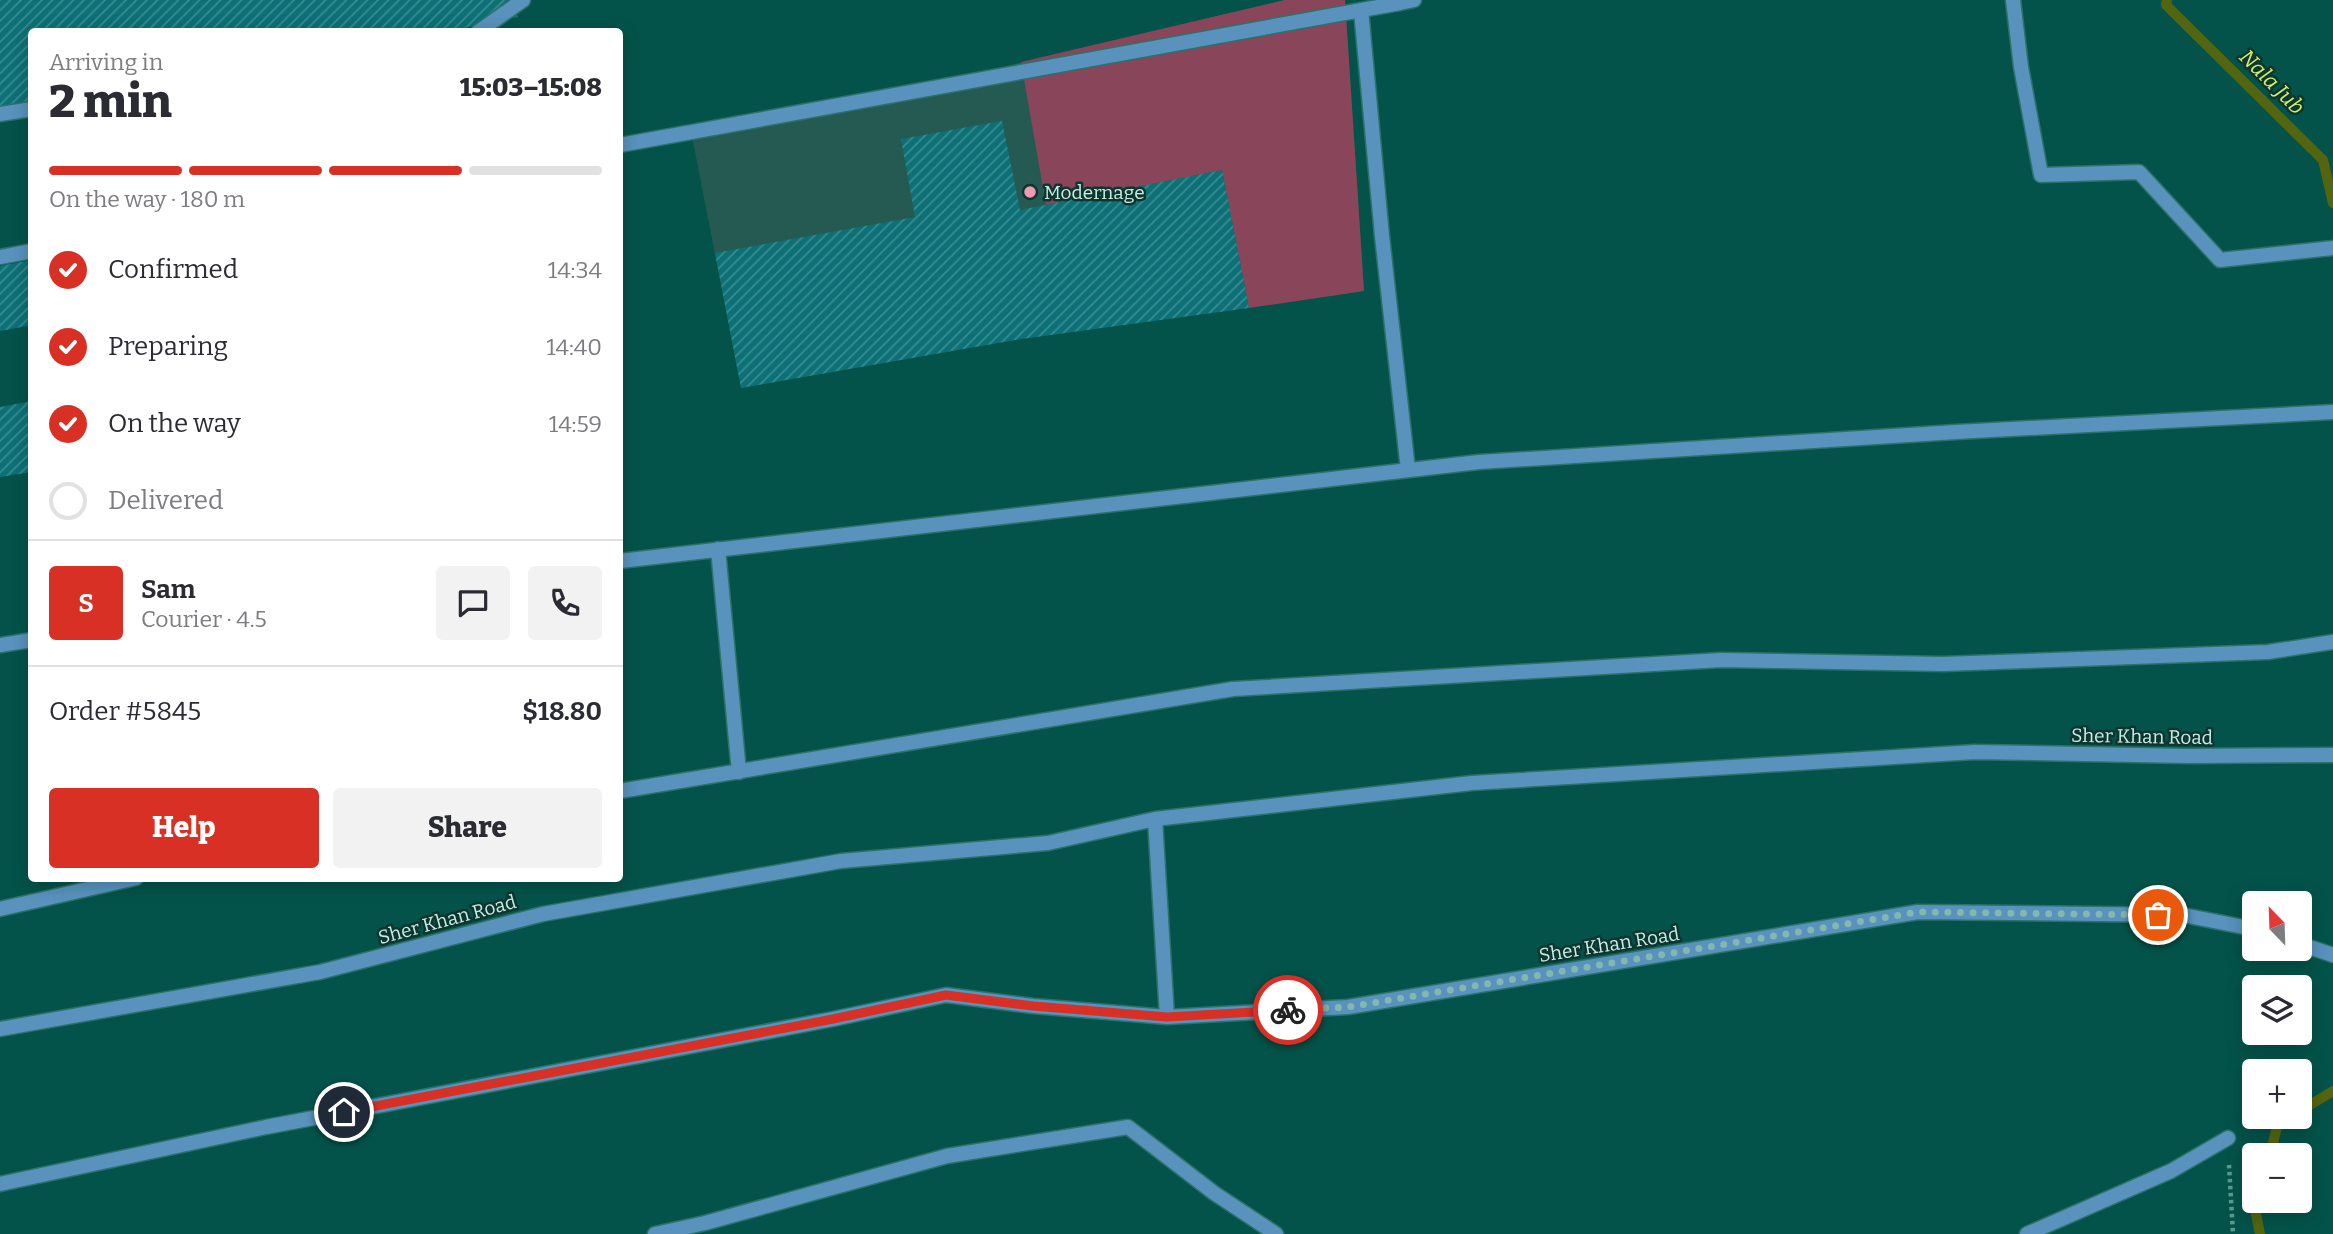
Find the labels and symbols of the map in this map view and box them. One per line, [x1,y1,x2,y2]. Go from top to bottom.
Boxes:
water label: Nala Jub [2234,44,2310,120]
place label: Modernage [1044,181,1145,204]
marker: Modernage [1022,184,1038,200]
street label: Sher Khan Road [2071,724,2213,749]
pin [2128,885,2188,945]
street label: Sher Khan Road [376,890,519,949]
north arrow [2242,891,2312,961]
street label: Sher Khan Road [1537,922,1681,967]
courier [1253,975,1323,1045]
pin [314,1082,374,1142]

